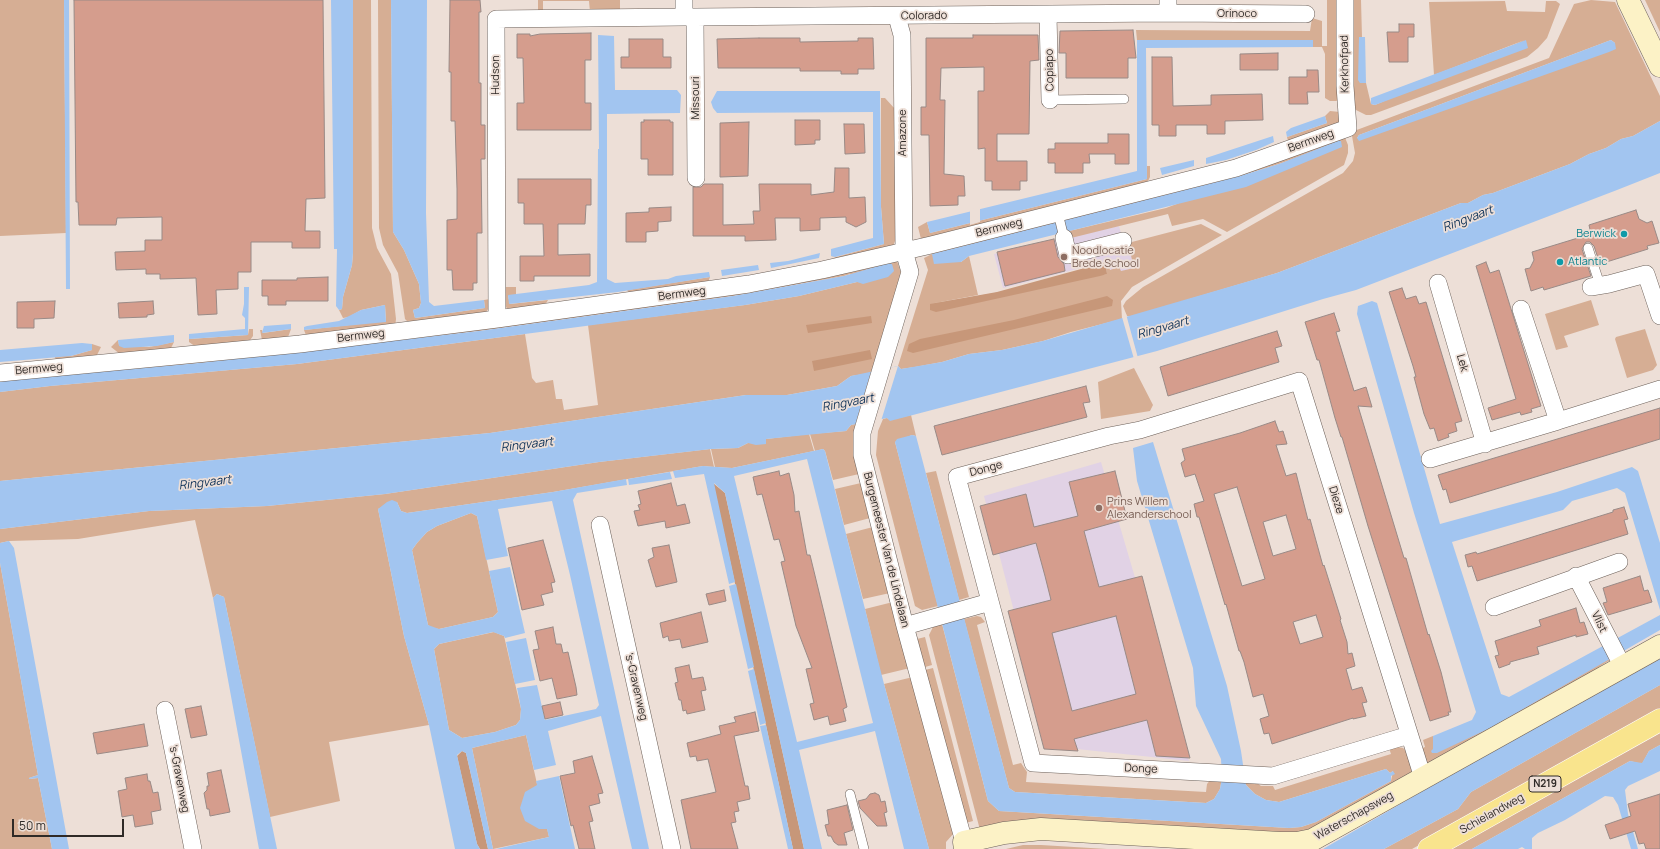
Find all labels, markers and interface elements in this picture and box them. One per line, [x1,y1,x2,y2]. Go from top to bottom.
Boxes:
street label: Orinoco [1217,7,1257,21]
street label: Colorado [901,9,947,23]
street label: Kerkhofpad [1338,35,1352,93]
street label: Copiapo [1043,49,1057,91]
street label: Hudson [489,55,503,95]
street label: Missouri [689,77,703,119]
street label: Amazone [896,109,910,157]
street label: Bermweg [1286,127,1336,155]
water label: Ringvaart [1441,203,1495,235]
street label: Bermweg [974,216,1024,240]
place label: Berwick [1576,227,1616,241]
marker: Berwick [1619,229,1629,239]
place label: Noodlocatie Brede School [1072,244,1139,270]
marker: Noodlocatie Brede School [1059,252,1069,262]
place label: Atlantic [1568,255,1607,269]
marker: Atlantic [1555,257,1565,267]
street label: Bermweg [657,284,707,304]
water label: Ringvaart [1136,314,1190,342]
street label: Bermweg [337,327,385,345]
street label: Lek [1453,353,1471,373]
street label: Bermweg [15,360,63,378]
water label: Ringvaart [821,391,875,415]
water label: Ringvaart [500,435,554,455]
street label: Donge [968,458,1004,480]
street label: Burgemeester Van de Lindelaan [860,471,912,629]
water label: Ringvaart [178,473,232,493]
street label: Dieze [1326,485,1346,515]
place label: Prins Willem Alexanderschool [1107,495,1192,521]
marker: Prins Willem Alexanderschool [1094,503,1104,513]
street label: Vlist [1588,609,1610,635]
street label: 's-Gravenweg [622,652,650,722]
street label: 's-Gravenweg [166,744,192,814]
street label: Donge [1124,762,1158,776]
road number: N219 [1529,776,1561,792]
street label: Waterschapsweg [1312,789,1396,843]
street label: Schielandweg [1458,791,1526,837]
scale bar [14,811,126,837]
text: 50 m [19,817,46,834]

